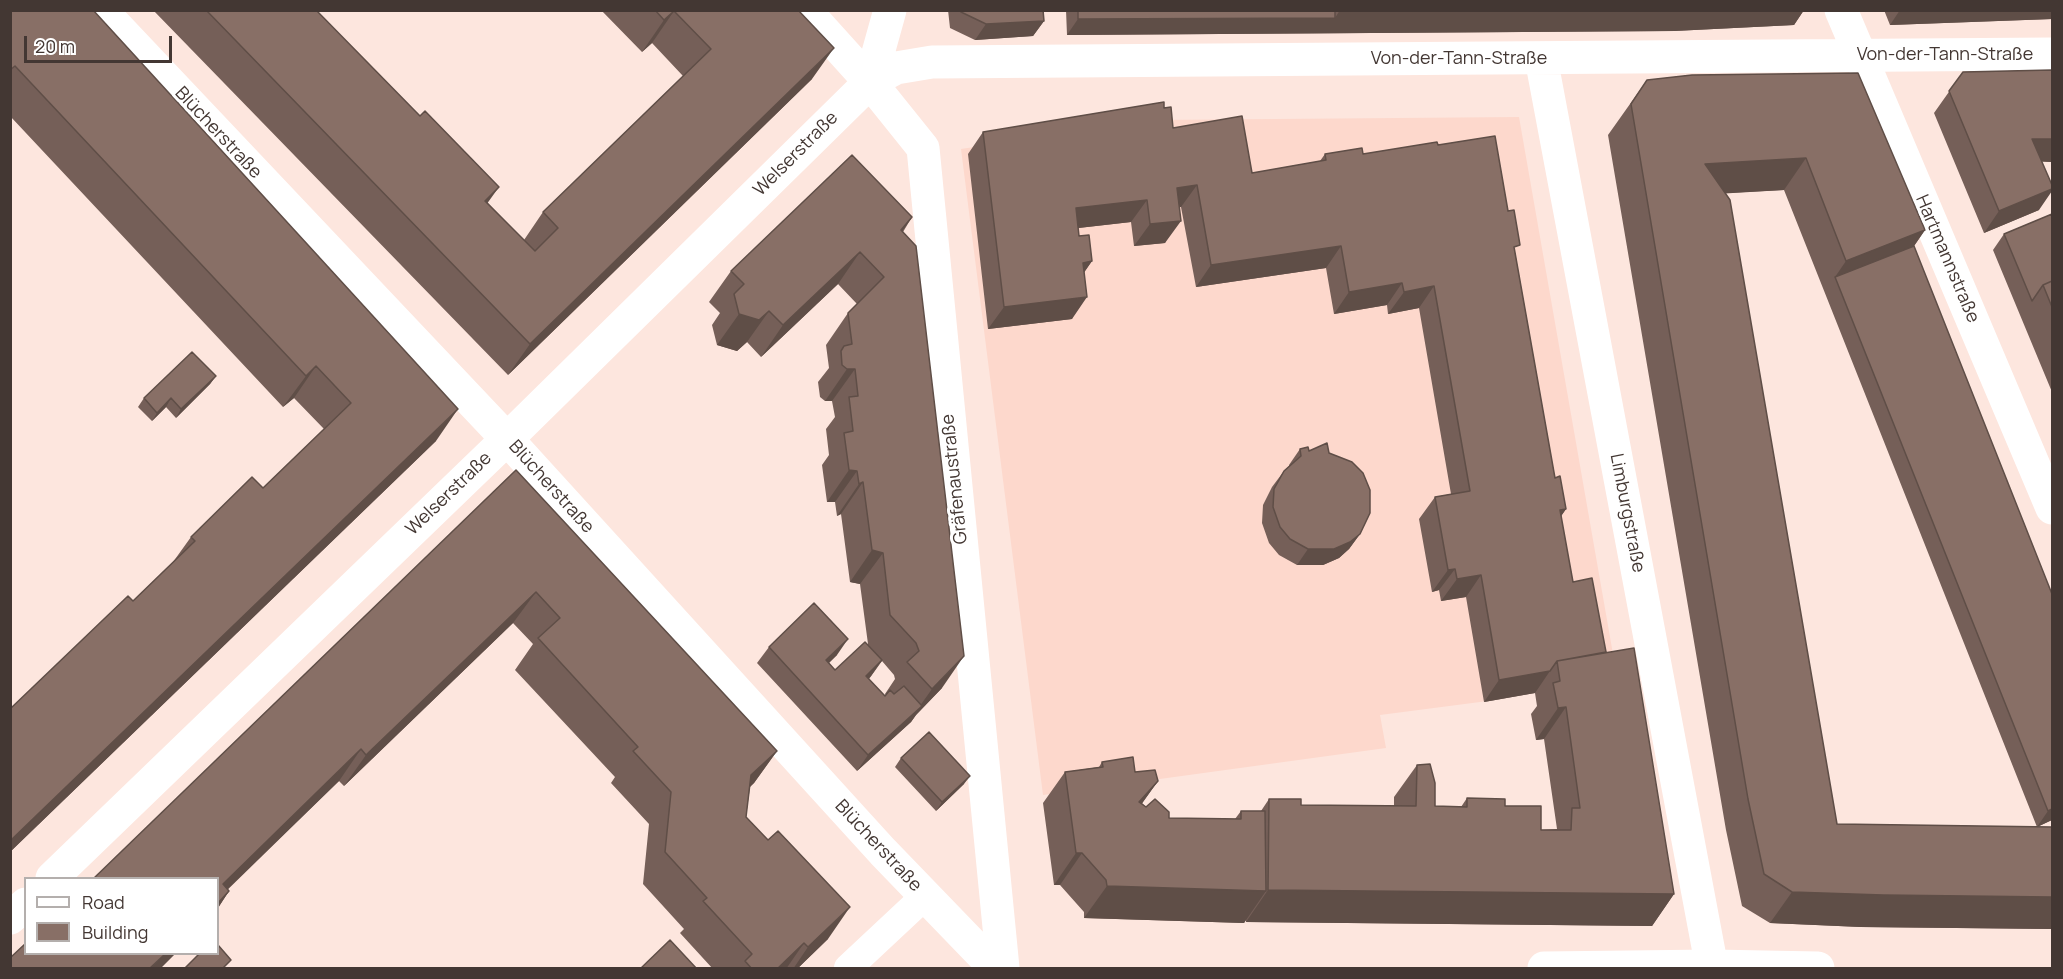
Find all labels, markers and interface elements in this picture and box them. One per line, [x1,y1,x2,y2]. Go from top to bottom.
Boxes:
scale bar [27,24,176,62]
text: 20 m [35,34,75,58]
street label: Von-der-Tann-Straße [1857,44,2033,66]
street label: Von-der-Tann-Straße [1371,48,1547,70]
street label: Blücherstraße [170,83,266,183]
street label: Welserstraße [749,107,843,201]
street label: Hartmannstraße [1910,192,1984,326]
street label: Gräfenaustraße [937,413,973,545]
street label: Blücherstraße [504,436,598,538]
street label: Welserstraße [402,448,496,540]
street label: Limburgstraße [1605,452,1649,574]
street label: Blücherstraße [830,796,926,896]
legend [24,877,219,955]
text: Road [82,890,125,914]
text: Building [82,920,148,944]

